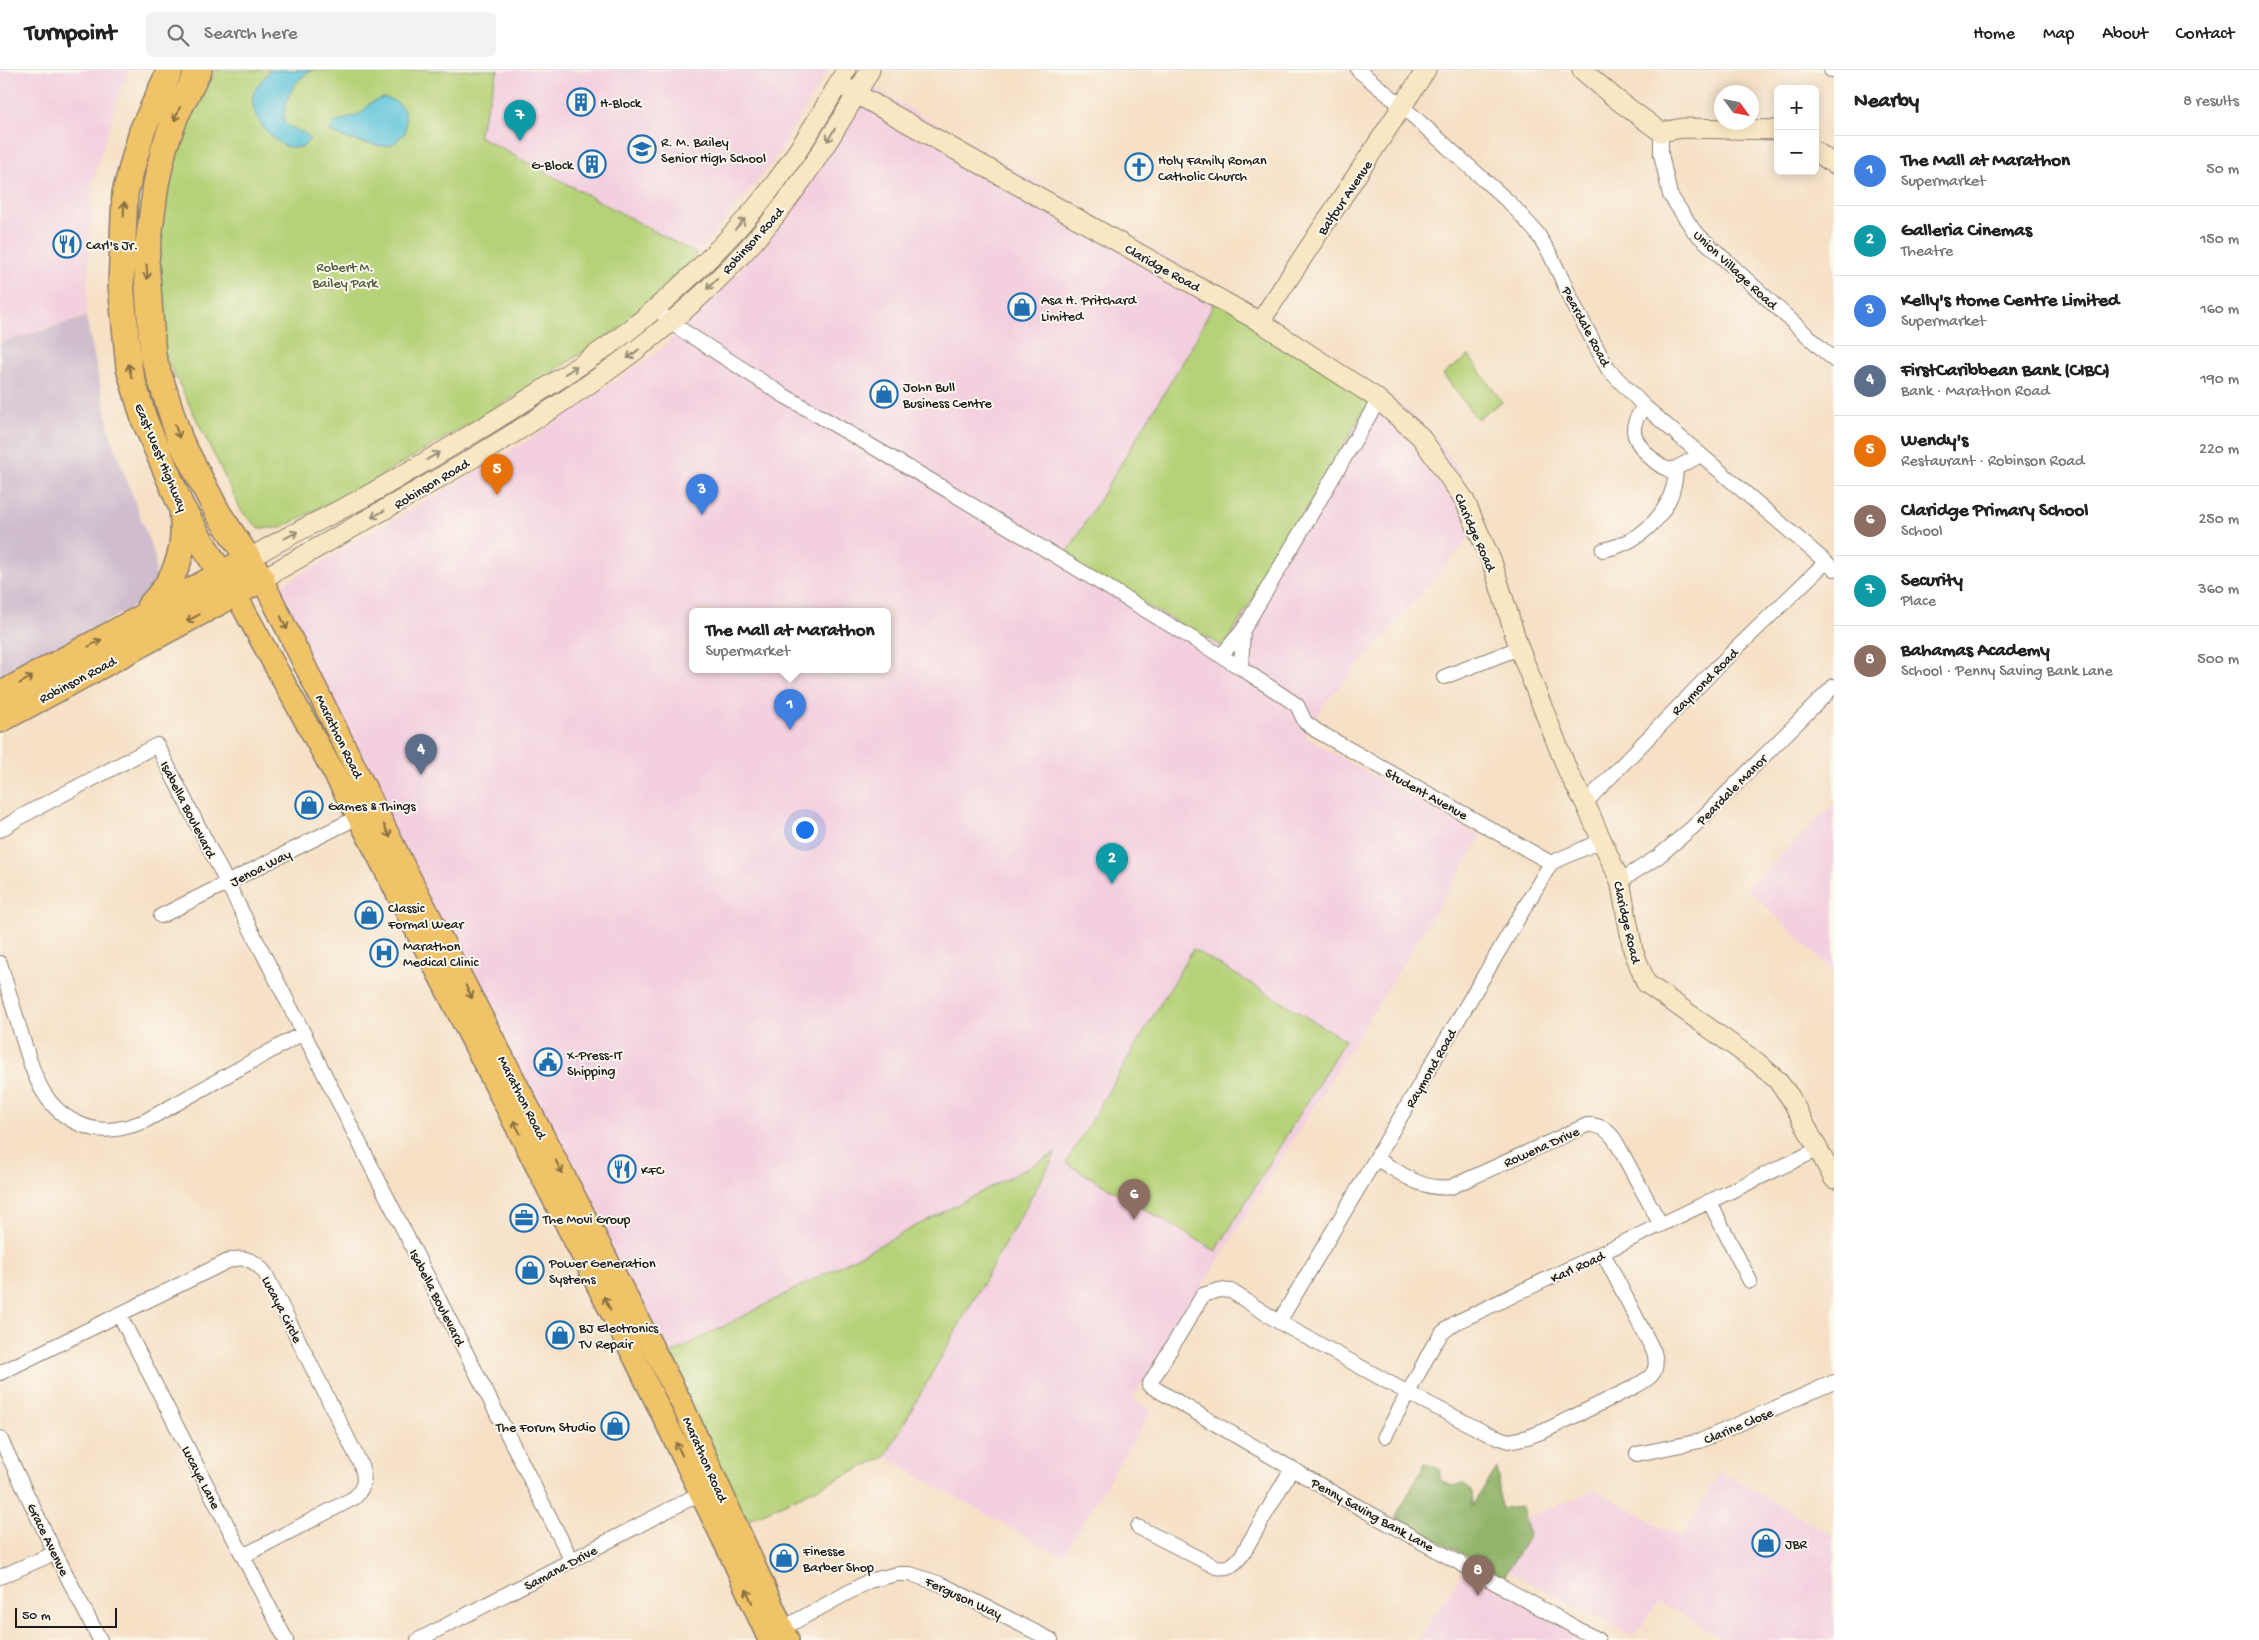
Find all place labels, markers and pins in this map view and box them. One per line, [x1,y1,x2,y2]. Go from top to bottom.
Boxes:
building icon: H-Block [566,87,596,117]
place label: H-Block [600,96,643,113]
pin: 7 [504,100,536,141]
school or university icon: R. M. Bailey Senior High School [627,134,657,164]
place label: R. M. Bailey Senior High School [661,135,766,168]
building icon: G-Block [577,149,607,179]
church icon: Holy Family Roman Catholic Church [1124,152,1154,182]
place label: Holy Family Roman Catholic Church [1158,153,1267,186]
place label: G-Block [531,158,575,175]
restaurant icon: Carl's Jr. [52,229,82,259]
place label: Carl's Jr. [86,238,138,255]
shop icon: Asa H. Pritchard Limited [1007,292,1037,322]
place label: Asa H. Pritchard Limited [1041,293,1138,326]
shop icon: John Bull Business Centre [869,379,899,409]
place label: John Bull Business Centre [902,380,993,413]
pin: 5 [481,454,513,495]
pin: 3 [686,474,718,515]
pin: 1 [774,689,806,730]
pin: 4 [405,734,437,775]
shop icon: Games & Things [294,790,324,820]
place label: Games & Things [328,799,417,816]
pin: 2 [1096,843,1128,884]
shop icon: Classic Formal Wear [354,900,384,930]
place label: Classic Formal Wear [387,901,464,934]
hospital icon: Marathon Medical Clinic [369,938,399,968]
place label: Marathon Medical Clinic [403,939,479,972]
public building icon: X-Press-IT Shipping [533,1047,563,1077]
place label: X-Press-IT Shipping [566,1048,623,1081]
restaurant icon: KFC [607,1154,637,1184]
place label: KFC [641,1163,665,1180]
pin: 6 [1118,1179,1150,1220]
office icon: The Movi Group [509,1203,539,1233]
place label: The Movi Group [542,1212,631,1229]
shop icon: Power Generation Systems [515,1255,545,1285]
place label: Power Generation Systems [548,1256,656,1289]
shop icon: BJ Electronics TV Repair [545,1320,575,1350]
place label: BJ Electronics TV Repair [578,1321,659,1354]
shop icon: The Forum Studio [600,1411,630,1441]
place label: The Forum Studio [495,1420,596,1437]
shop icon: JBR [1751,1528,1781,1558]
place label: JBR [1785,1537,1808,1554]
shop icon: Finesse Barber Shop [769,1543,799,1573]
place label: Finesse Barber Shop [802,1544,874,1577]
pin: 8 [1462,1555,1494,1596]

